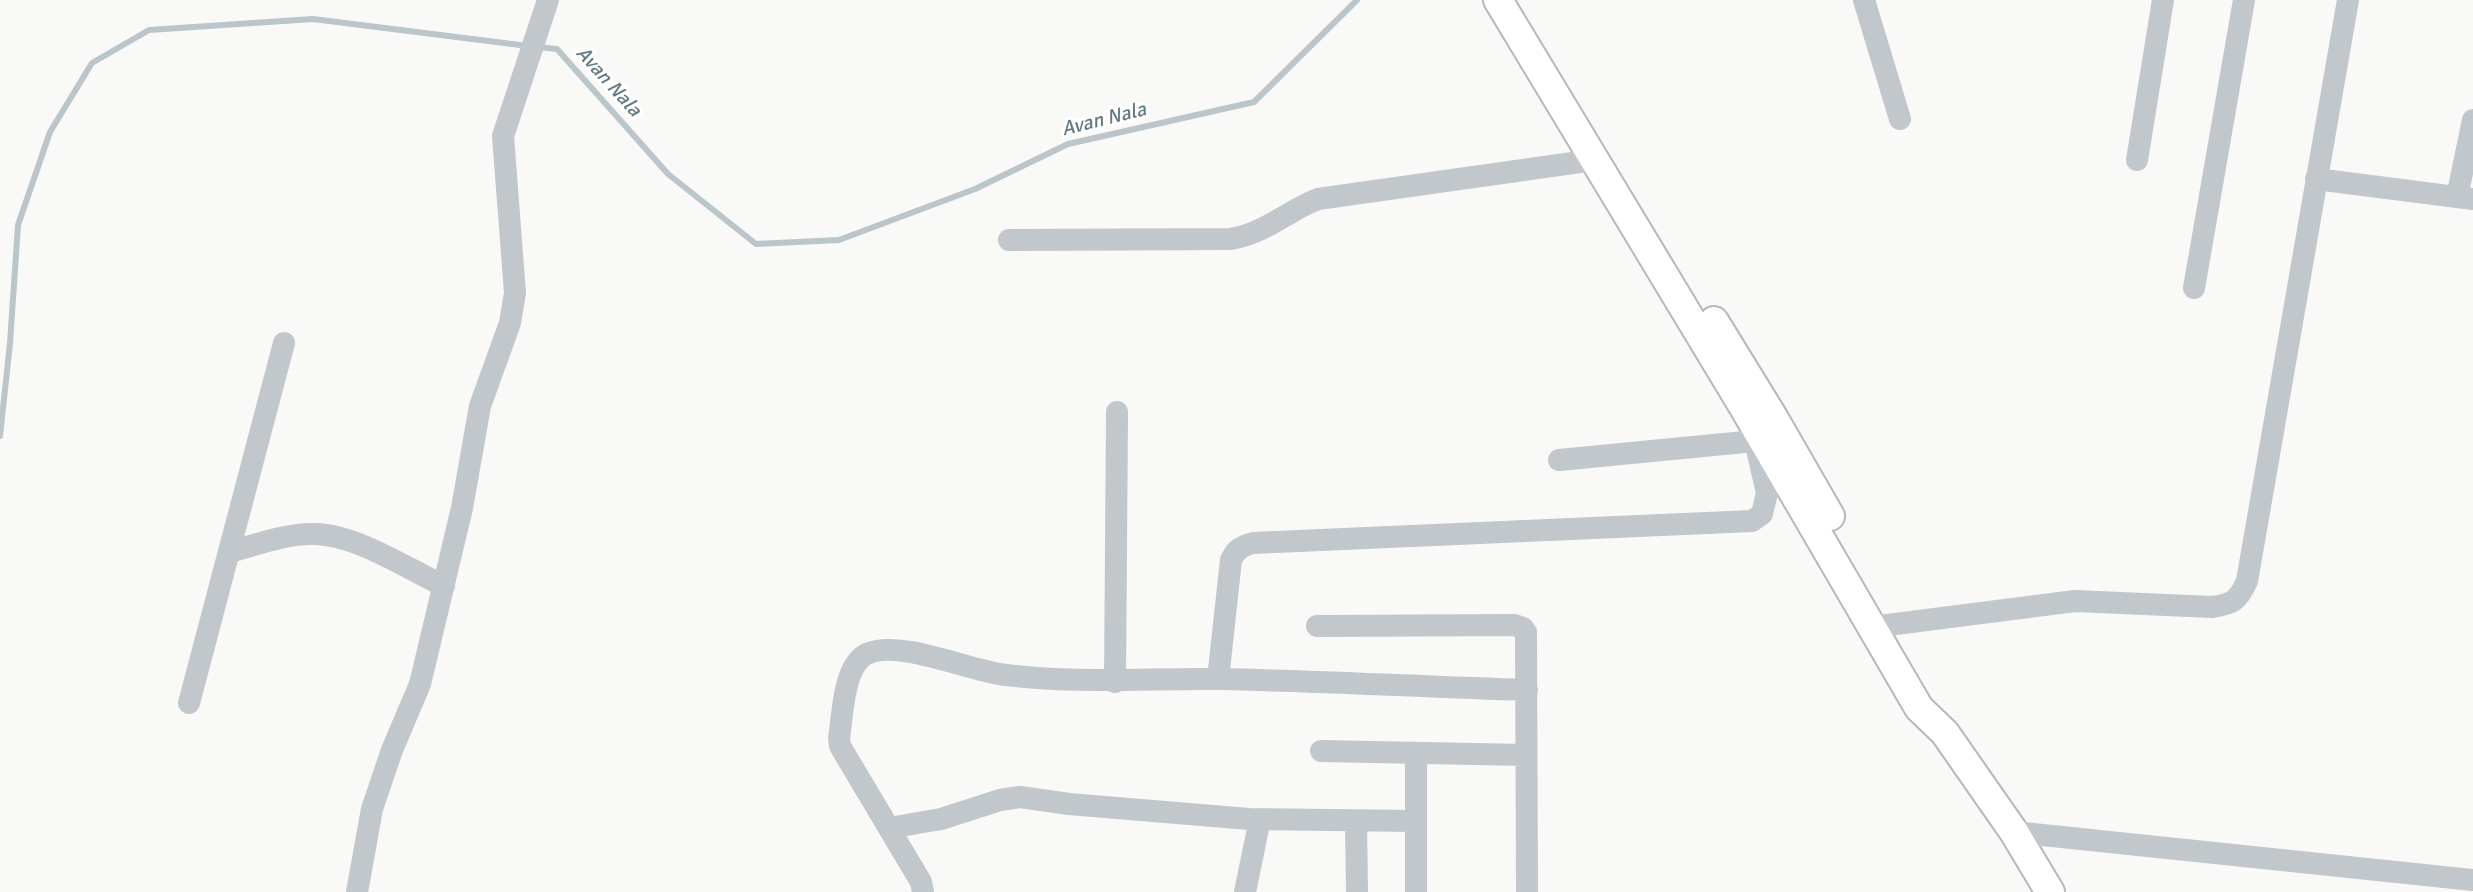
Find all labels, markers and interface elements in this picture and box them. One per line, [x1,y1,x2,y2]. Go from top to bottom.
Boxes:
water label: Avan Nala [570,42,646,122]
water label: Avan Nala [1059,98,1149,142]

